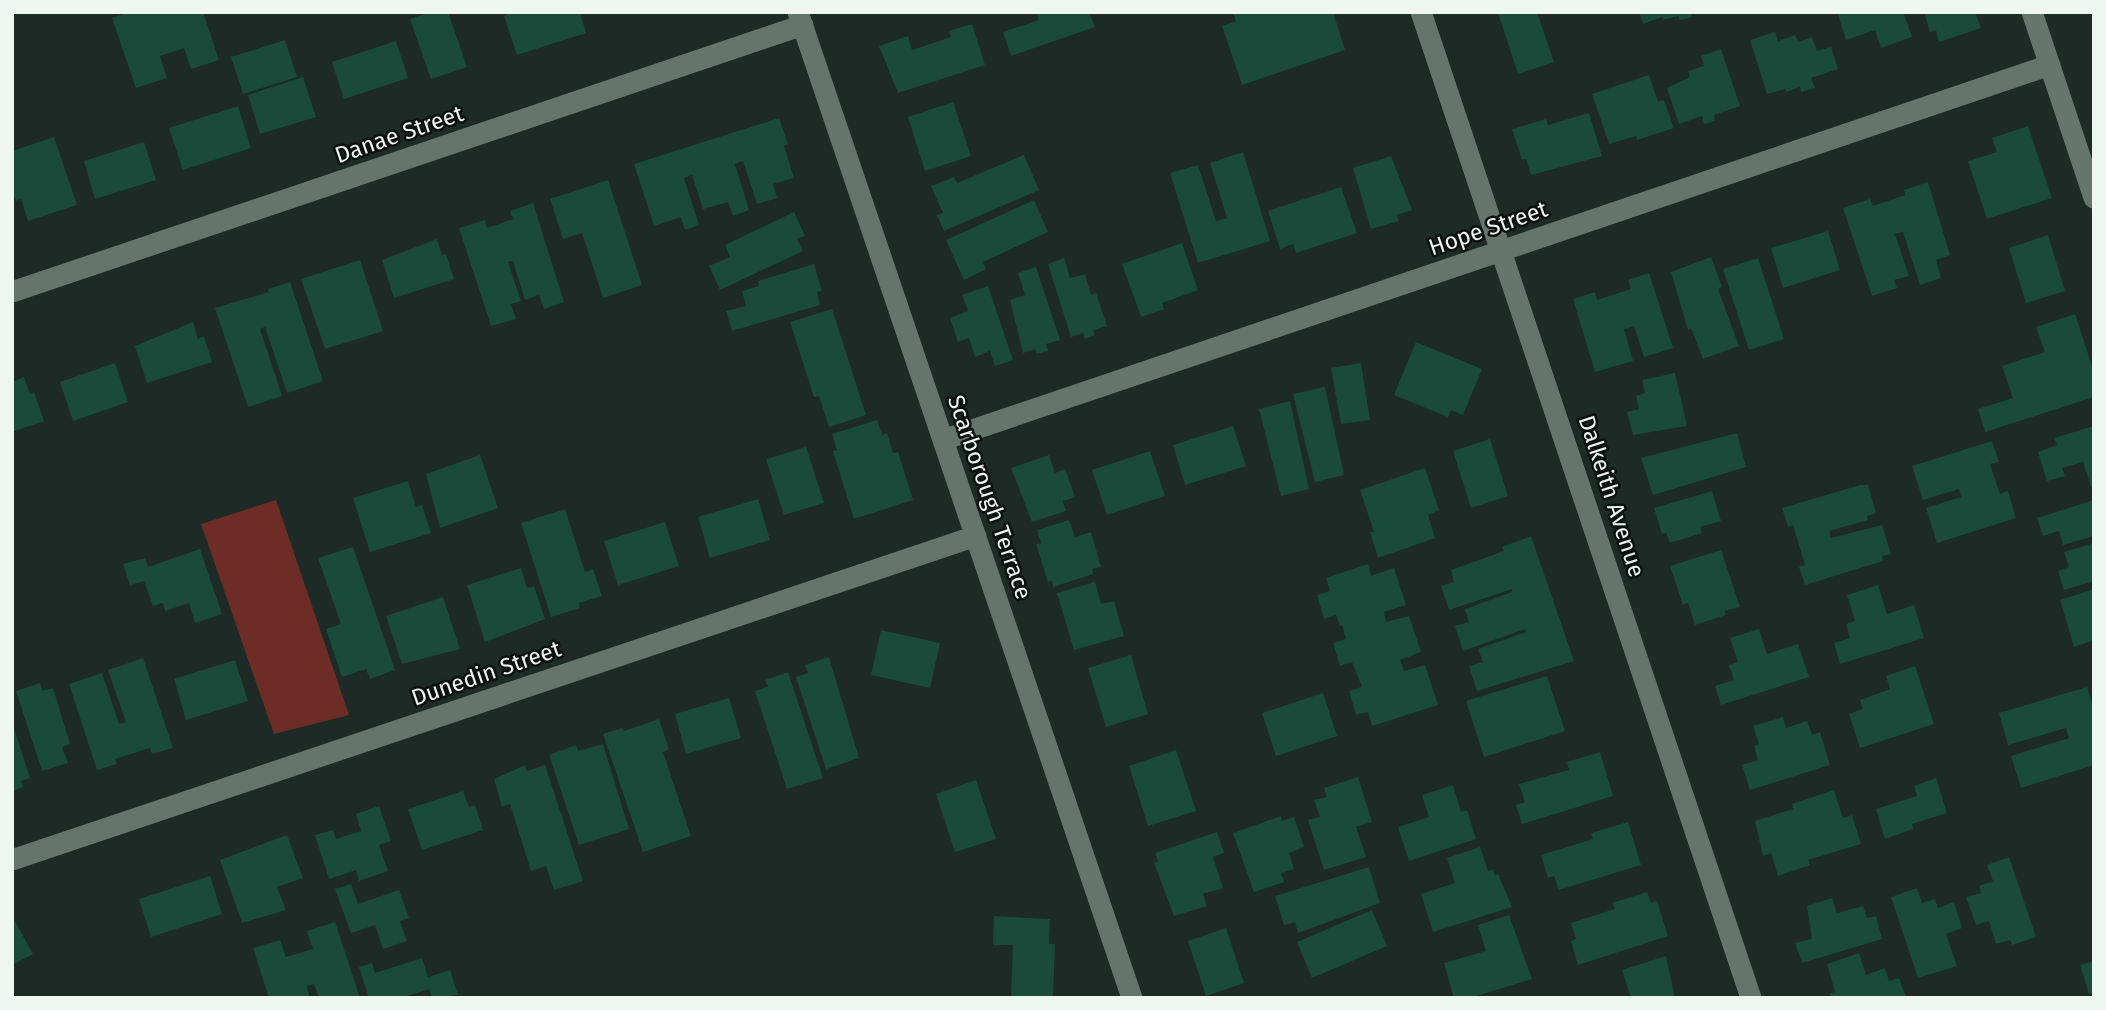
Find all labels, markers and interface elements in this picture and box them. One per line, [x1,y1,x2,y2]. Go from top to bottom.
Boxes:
street label: Danae Street [331,99,468,169]
street label: Hope Street [1425,194,1552,261]
street label: Scarborough Terrace [942,391,1038,603]
street label: Dalkeith Avenue [1573,412,1651,580]
street label: Dunedin Street [407,634,565,712]

